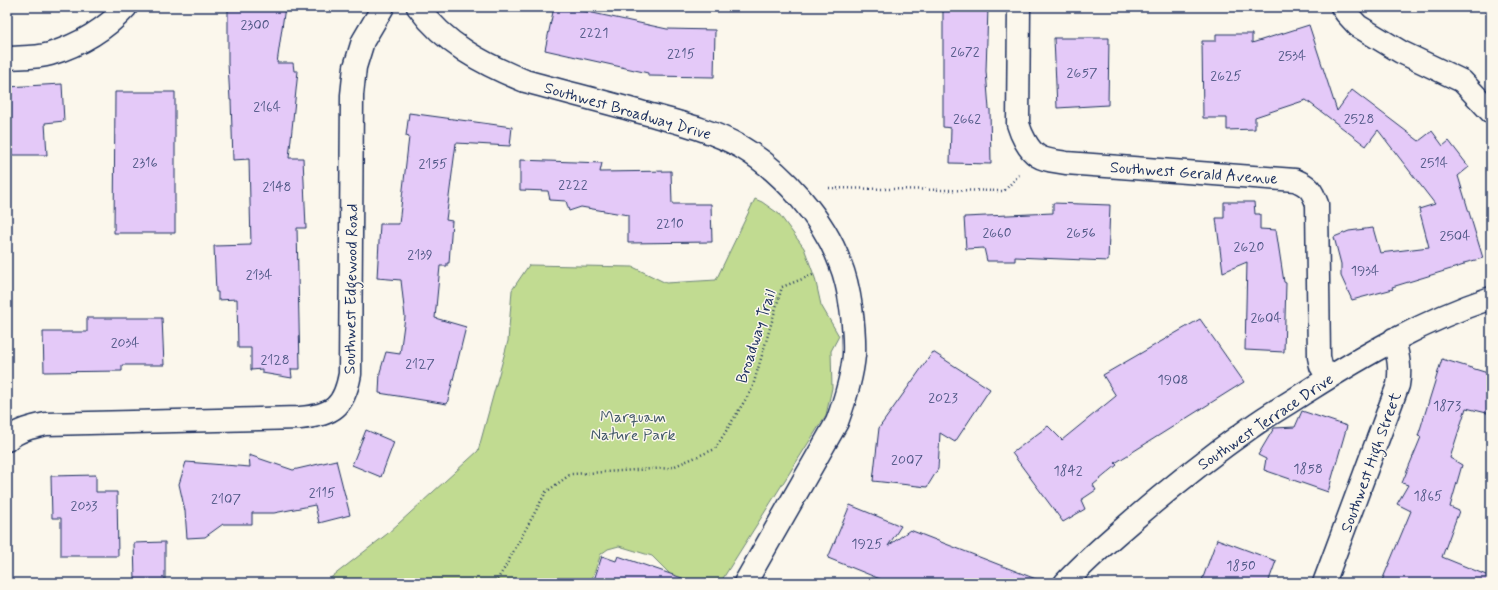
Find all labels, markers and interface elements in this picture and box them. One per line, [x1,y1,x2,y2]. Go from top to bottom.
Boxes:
house number: 2300 [240,16,270,34]
house number: 2221 [580,24,608,42]
house number: 2672 [950,43,980,61]
house number: 2215 [667,45,695,63]
house number: 2534 [1278,47,1306,65]
house number: 2657 [1067,64,1098,82]
house number: 2625 [1210,67,1242,85]
street label: Southwest Broadway Drive [542,78,713,145]
house number: 2164 [253,98,281,116]
house number: 2662 [953,110,981,128]
house number: 2528 [1344,110,1374,128]
house number: 2316 [132,154,158,172]
house number: 2514 [1420,154,1448,172]
house number: 2155 [418,155,448,173]
street label: Southwest Gerald Avenue [1109,157,1279,190]
house number: 2222 [558,176,588,194]
house number: 2148 [262,178,292,196]
street label: Southwest Edgewood Road [340,203,364,375]
house number: 2210 [656,215,684,233]
house number: 2660 [982,224,1012,242]
house number: 2656 [1066,224,1096,242]
house number: 2504 [1440,227,1470,245]
house number: 2620 [1234,238,1265,256]
house number: 2139 [407,246,433,264]
house number: 1934 [1351,262,1379,280]
house number: 2134 [246,266,272,284]
street label: Broadway Trail [731,287,781,386]
house number: 2604 [1250,309,1282,327]
house number: 2034 [111,334,139,352]
house number: 2128 [260,351,290,369]
house number: 2127 [405,355,435,373]
street label: Southwest Terrace Drive [1194,369,1338,475]
house number: 1908 [1158,371,1188,389]
house number: 2023 [928,389,958,407]
street label: Southwest High Street [1336,389,1408,536]
house number: 1873 [1433,397,1461,415]
park label: Marquam Nature Park [590,407,676,446]
house number: 2007 [891,451,923,469]
house number: 1858 [1293,460,1323,478]
house number: 1842 [1053,462,1083,480]
house number: 2115 [309,484,335,502]
house number: 1865 [1414,487,1442,505]
house number: 2107 [211,490,241,508]
house number: 2033 [71,497,97,515]
house number: 1925 [851,535,883,553]
house number: 1850 [1226,557,1256,575]

